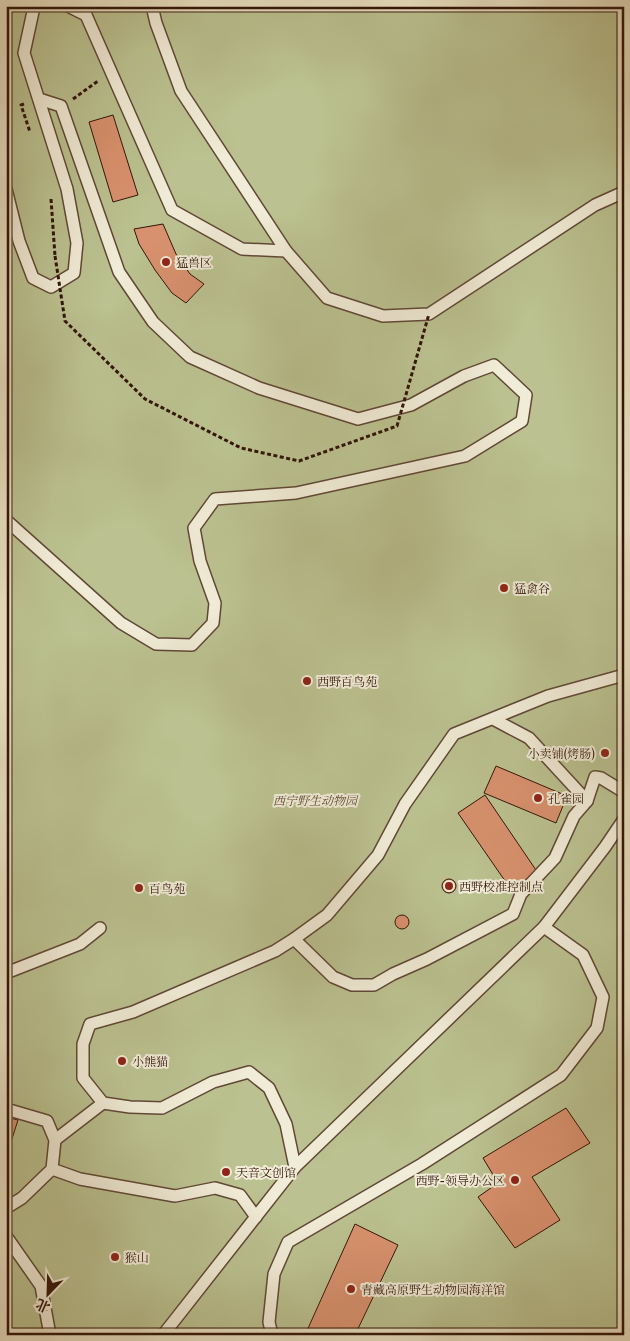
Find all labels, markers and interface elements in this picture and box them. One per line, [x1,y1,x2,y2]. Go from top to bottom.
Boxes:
place label: 猛兽区 [176,255,212,270]
marker: 猛兽区 [160,256,172,268]
place label: 猛禽谷 [514,581,550,596]
marker: 猛禽谷 [498,582,510,594]
place label: 西野百鸟苑 [317,674,377,689]
marker: 西野百鸟苑 [301,675,313,687]
place label: 小卖铺(烤肠) [528,746,595,761]
marker: 小卖铺(烤肠) [599,747,611,759]
place label: 孔雀园 [548,791,584,806]
marker: 孔雀园 [532,792,544,804]
park label: 西宁野生动物园 [273,793,359,808]
place label: 西野校准控制点 [459,879,543,894]
marker: 西野校准控制点 [443,880,455,892]
place label: 百鸟苑 [149,881,185,896]
marker: 百鸟苑 [133,882,145,894]
place label: 小熊猫 [132,1054,168,1069]
marker: 小熊猫 [116,1055,128,1067]
place label: 天音文创馆 [236,1165,296,1180]
marker: 天音文创馆 [220,1166,232,1178]
place label: 西野-领导办公区 [416,1173,505,1188]
marker: 西野-领导办公区 [509,1174,521,1186]
place label: 猴山 [125,1250,149,1265]
marker: 猴山 [109,1251,121,1263]
north arrow [22,1268,72,1318]
place label: 青藏高原野生动物园海洋馆 [361,1282,505,1297]
marker: 青藏高原野生动物园海洋馆 [345,1283,357,1295]
text: 北 [33,1295,53,1317]

